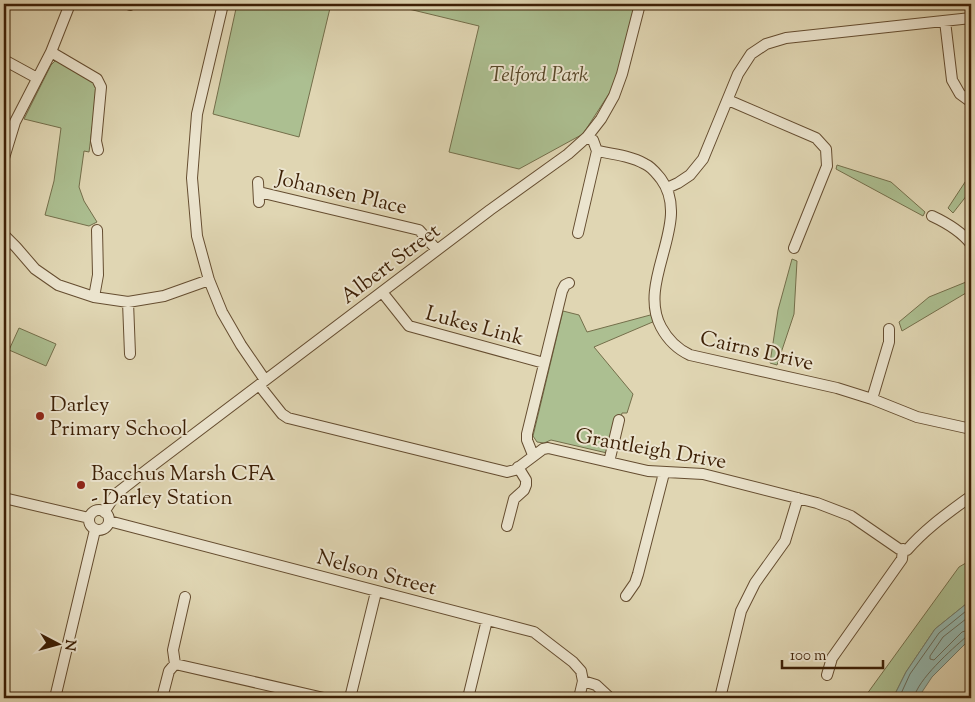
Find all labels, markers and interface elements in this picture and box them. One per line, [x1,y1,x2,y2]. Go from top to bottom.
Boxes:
park label: Telford Park [490,61,589,91]
street label: Johansen Place [272,164,410,224]
street label: Albert Street [335,217,447,312]
street label: Lukes Link [422,299,528,355]
street label: Cairns Drive [697,324,816,380]
place label: Darley Primary School [50,391,188,445]
marker: Darley Primary School [34,410,46,422]
street label: Grantleigh Drive [573,422,729,478]
place label: Bacchus Marsh CFA - Darley Station [91,460,275,514]
marker: Bacchus Marsh CFA - Darley Station [75,479,87,491]
street label: Nelson Street [313,544,440,604]
north arrow [32,620,82,670]
scale bar [782,637,884,669]
text: N [58,639,79,652]
text: 100 m [790,646,827,667]

